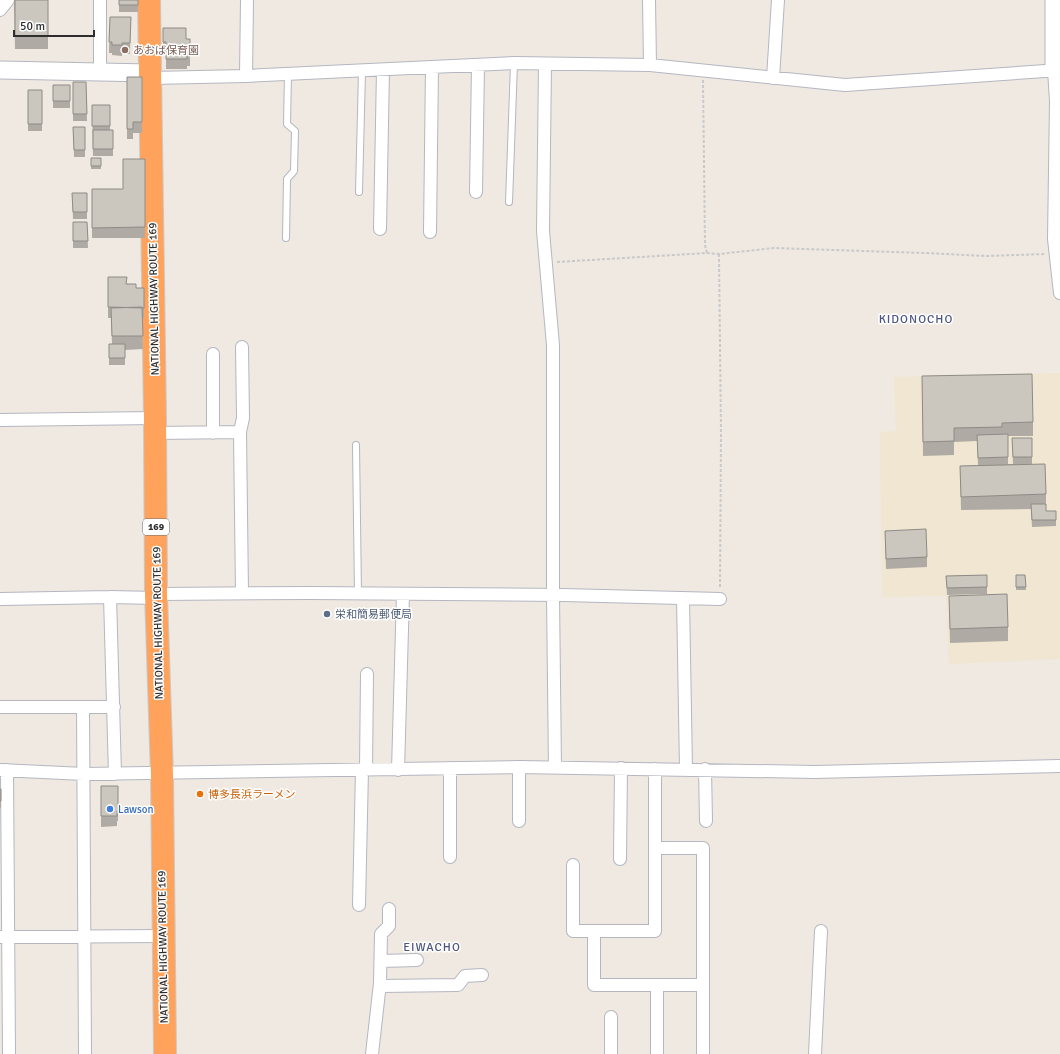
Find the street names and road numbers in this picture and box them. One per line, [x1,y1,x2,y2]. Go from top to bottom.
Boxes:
street label: NATIONAL HIGHWAY ROUTE 169 [146,222,162,376]
road number: 169 [143,519,169,535]
street label: NATIONAL HIGHWAY ROUTE 169 [150,546,166,700]
street label: NATIONAL HIGHWAY ROUTE 169 [155,870,171,1024]

